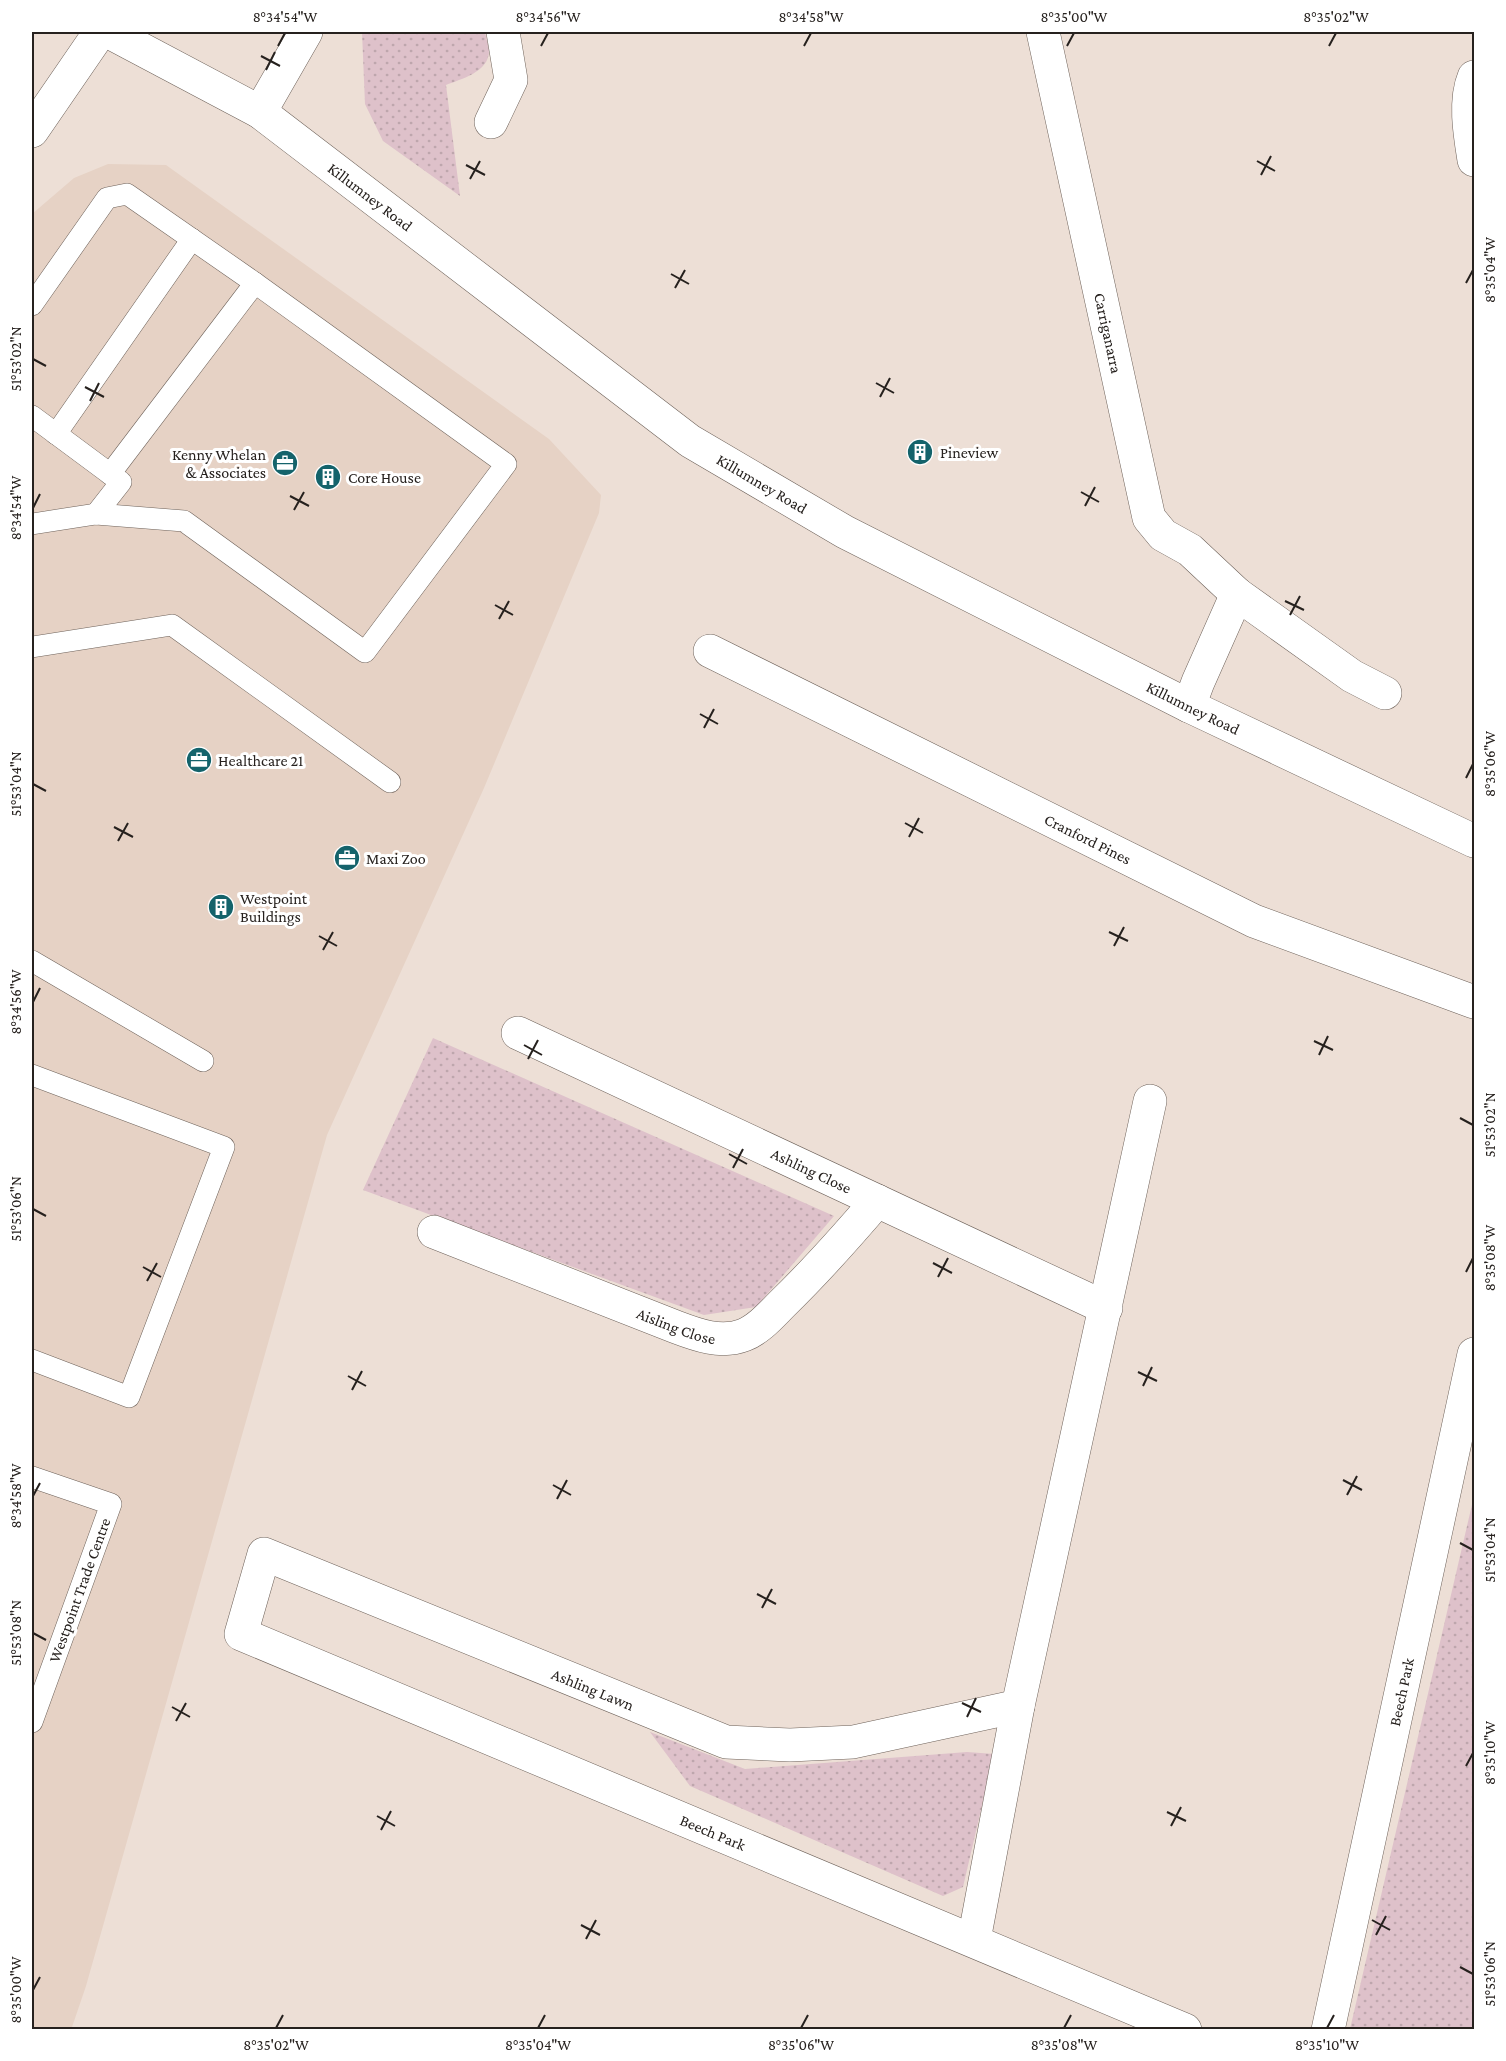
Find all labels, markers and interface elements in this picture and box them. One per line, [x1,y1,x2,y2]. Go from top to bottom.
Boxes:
text: 8°34'54"W [253,9,318,25]
text: 8°34'56"W [516,9,581,25]
text: 8°34'58"W [778,9,844,25]
text: 8°35'00"W [1041,9,1108,25]
text: 8°35'02"W [1303,9,1369,25]
street label: Killumney Road [325,159,416,235]
text: 8°35'04"W [1482,237,1498,303]
street label: Carriganarra [1091,291,1125,375]
text: 51°53'02"N [8,326,24,392]
building icon: Pineview [905,437,935,467]
place label: Pineview [940,444,998,461]
place label: Kenny Whelan & Associates [172,446,266,481]
office icon: Kenny Whelan & Associates [270,448,300,478]
street label: Killumney Road [714,451,811,517]
building icon: Core House [313,462,343,492]
place label: Core House [348,469,421,486]
text: 8°34'54"W [8,475,24,540]
street label: Killumney Road [1144,678,1243,738]
text: 8°35'06"W [1482,731,1498,797]
office icon: Healthcare 21 [184,745,214,775]
text: 51°53'04"N [8,751,24,817]
place label: Healthcare 21 [218,752,303,769]
street label: Cranford Pines [1042,810,1134,868]
office icon: Maxi Zoo [332,843,362,873]
place label: Maxi Zoo [366,850,426,867]
place label: Westpoint Buildings [240,890,308,926]
building icon: Westpoint Buildings [206,892,236,922]
text: 8°34'56"W [8,969,24,1034]
text: 51°53'02"N [1482,1092,1498,1158]
street label: Ashling Close [768,1145,854,1197]
text: 51°53'06"N [8,1176,24,1242]
text: 8°35'08"W [1482,1225,1498,1291]
street label: Aisling Close [634,1305,717,1347]
text: 8°34'58"W [8,1463,24,1529]
street label: Westpoint Trade Centre [45,1516,114,1665]
text: 51°53'04"N [1482,1517,1498,1583]
text: 51°53'08"N [8,1600,24,1666]
street label: Beech Park [1386,1656,1417,1728]
street label: Ashling Lawn [549,1665,637,1715]
text: 8°35'10"W [1482,1721,1498,1785]
street label: Beech Park [678,1811,749,1854]
text: 51°53'06"N [1482,1941,1498,2007]
text: 8°35'00"W [8,1956,24,2023]
text: 8°35'02"W [243,2037,309,2053]
text: 8°35'04"W [505,2037,571,2053]
text: 8°35'06"W [768,2037,834,2053]
text: 8°35'08"W [1031,2037,1097,2053]
text: 8°35'10"W [1295,2037,1359,2053]

